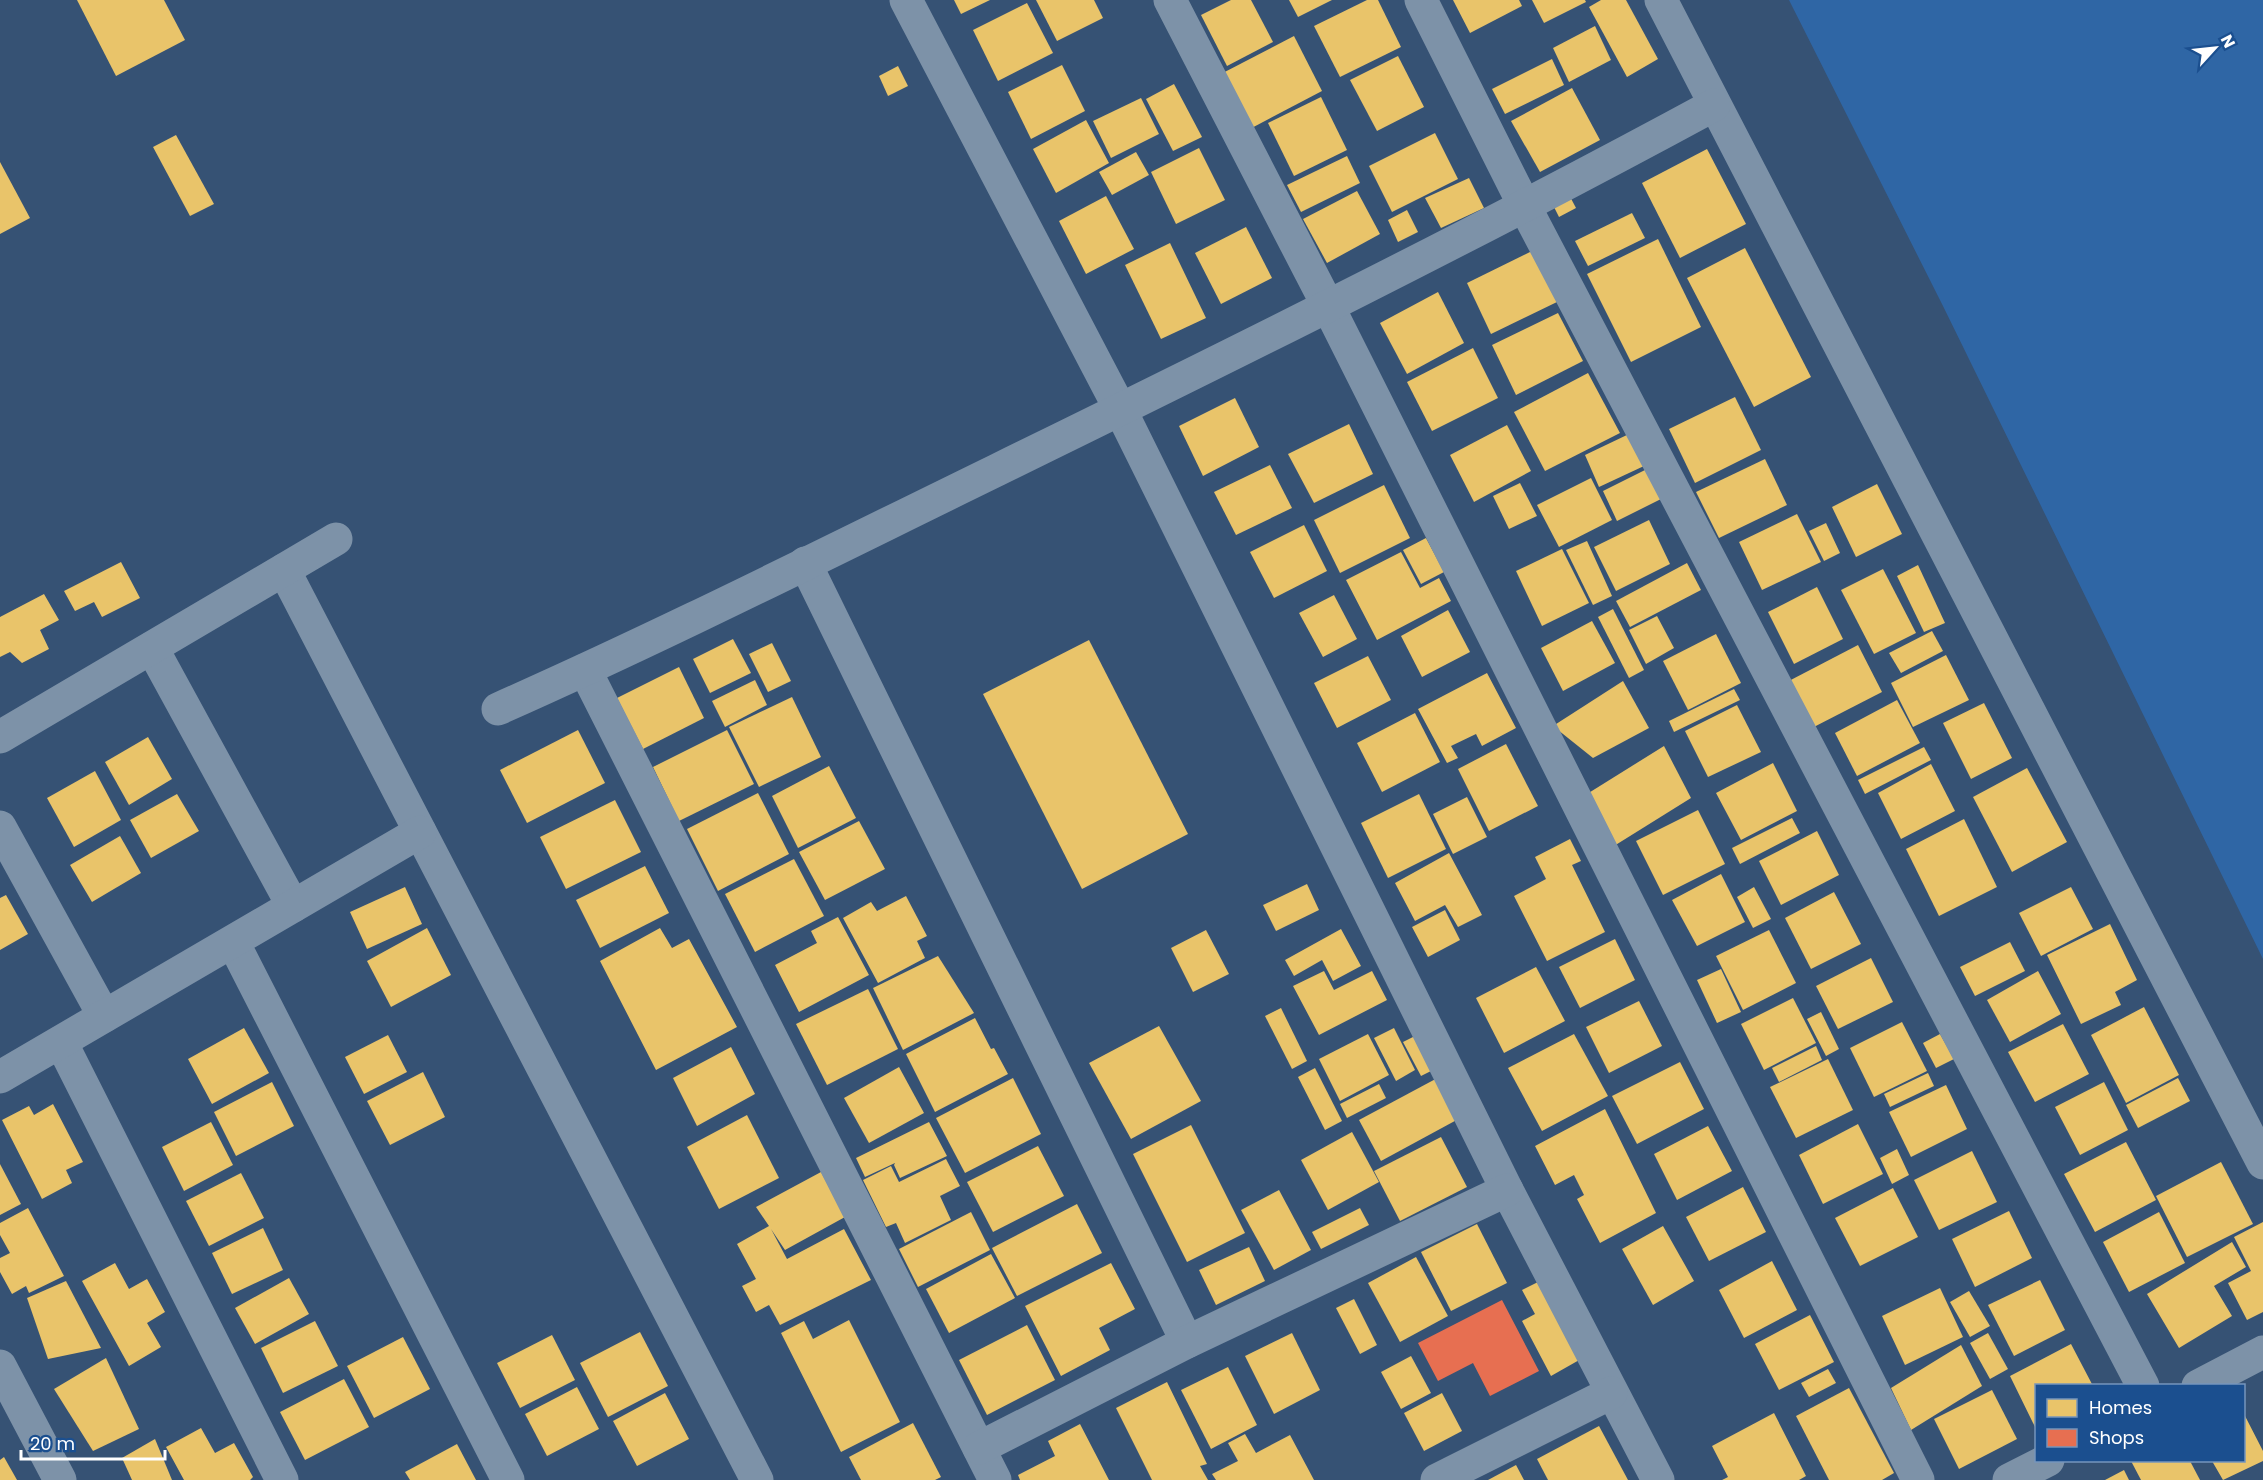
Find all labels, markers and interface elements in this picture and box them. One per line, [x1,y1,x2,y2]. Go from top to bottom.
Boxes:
north arrow [2185,18,2245,78]
text: N [2215,31,2241,52]
legend [2035,1384,2245,1462]
text: Homes [2089,1395,2152,1420]
scale bar [21,1423,165,1461]
text: Shops [2089,1425,2144,1450]
text: 20 m [30,1431,75,1456]

